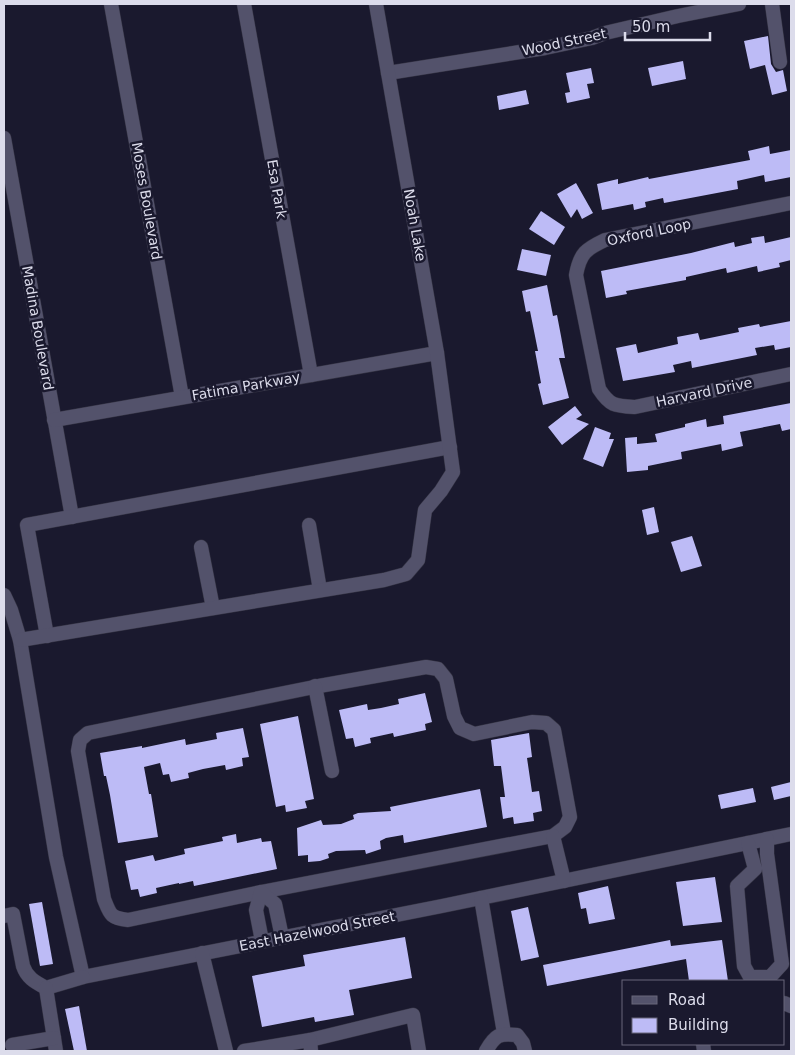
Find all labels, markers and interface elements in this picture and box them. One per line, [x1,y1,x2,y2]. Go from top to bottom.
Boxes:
scale bar [625,10,710,42]
text: 50 m [632,18,670,36]
street label: Wood Street [520,25,608,59]
street label: Moses Boulevard [129,141,165,261]
street label: Esa Park [264,158,290,221]
street label: Noah Lake [401,187,429,263]
street label: Oxford Loop [606,215,692,249]
street label: Madina Boulevard [19,264,57,392]
street label: Fatima Parkway [190,369,302,403]
street label: Harvard Drive [654,374,754,410]
street label: East Hazelwood Street [238,908,397,954]
legend [622,980,785,1045]
text: Road [668,991,706,1009]
text: Building [668,1016,729,1034]

